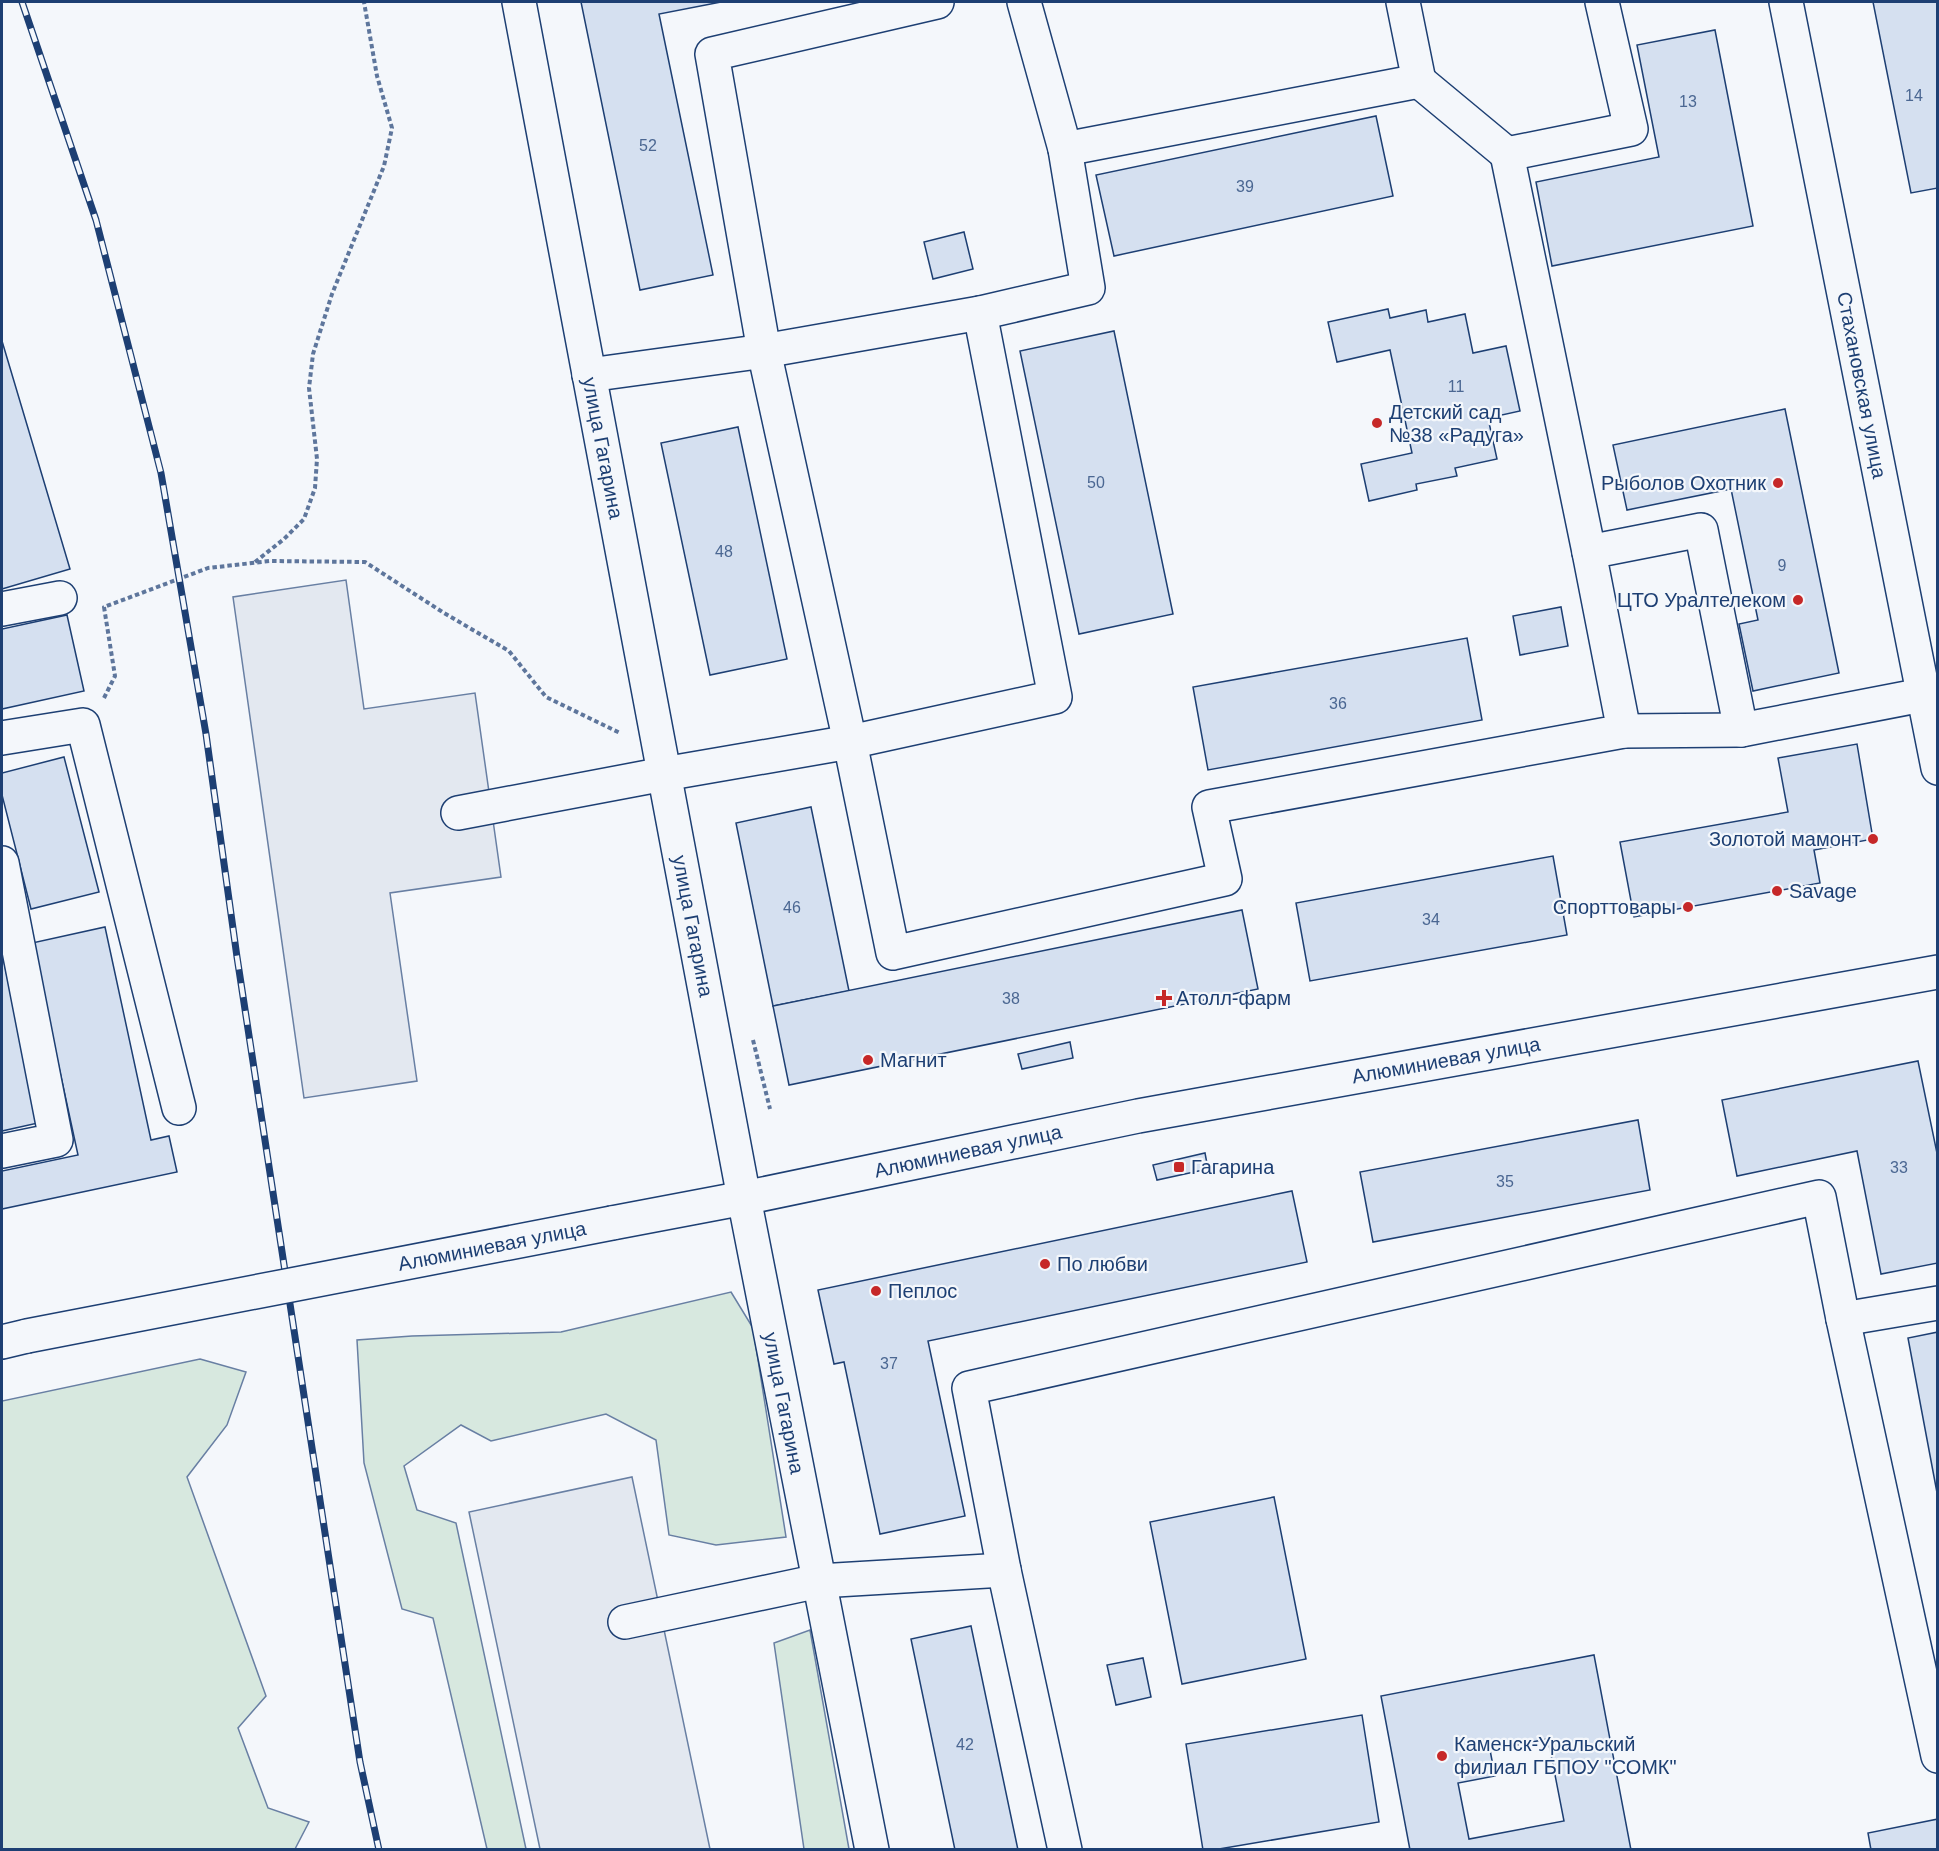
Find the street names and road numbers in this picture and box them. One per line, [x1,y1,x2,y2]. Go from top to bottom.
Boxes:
street label: Стахановская улица [1833,290,1891,481]
street label: улица Гагарина [578,375,628,522]
street label: улица Гагарина [668,853,718,1000]
street label: Алюминиевая улица [1350,1032,1543,1087]
street label: Алюминиевая улица [872,1120,1065,1182]
street label: Алюминиевая улица [396,1217,589,1275]
street label: улица Гагарина [759,1330,809,1477]

